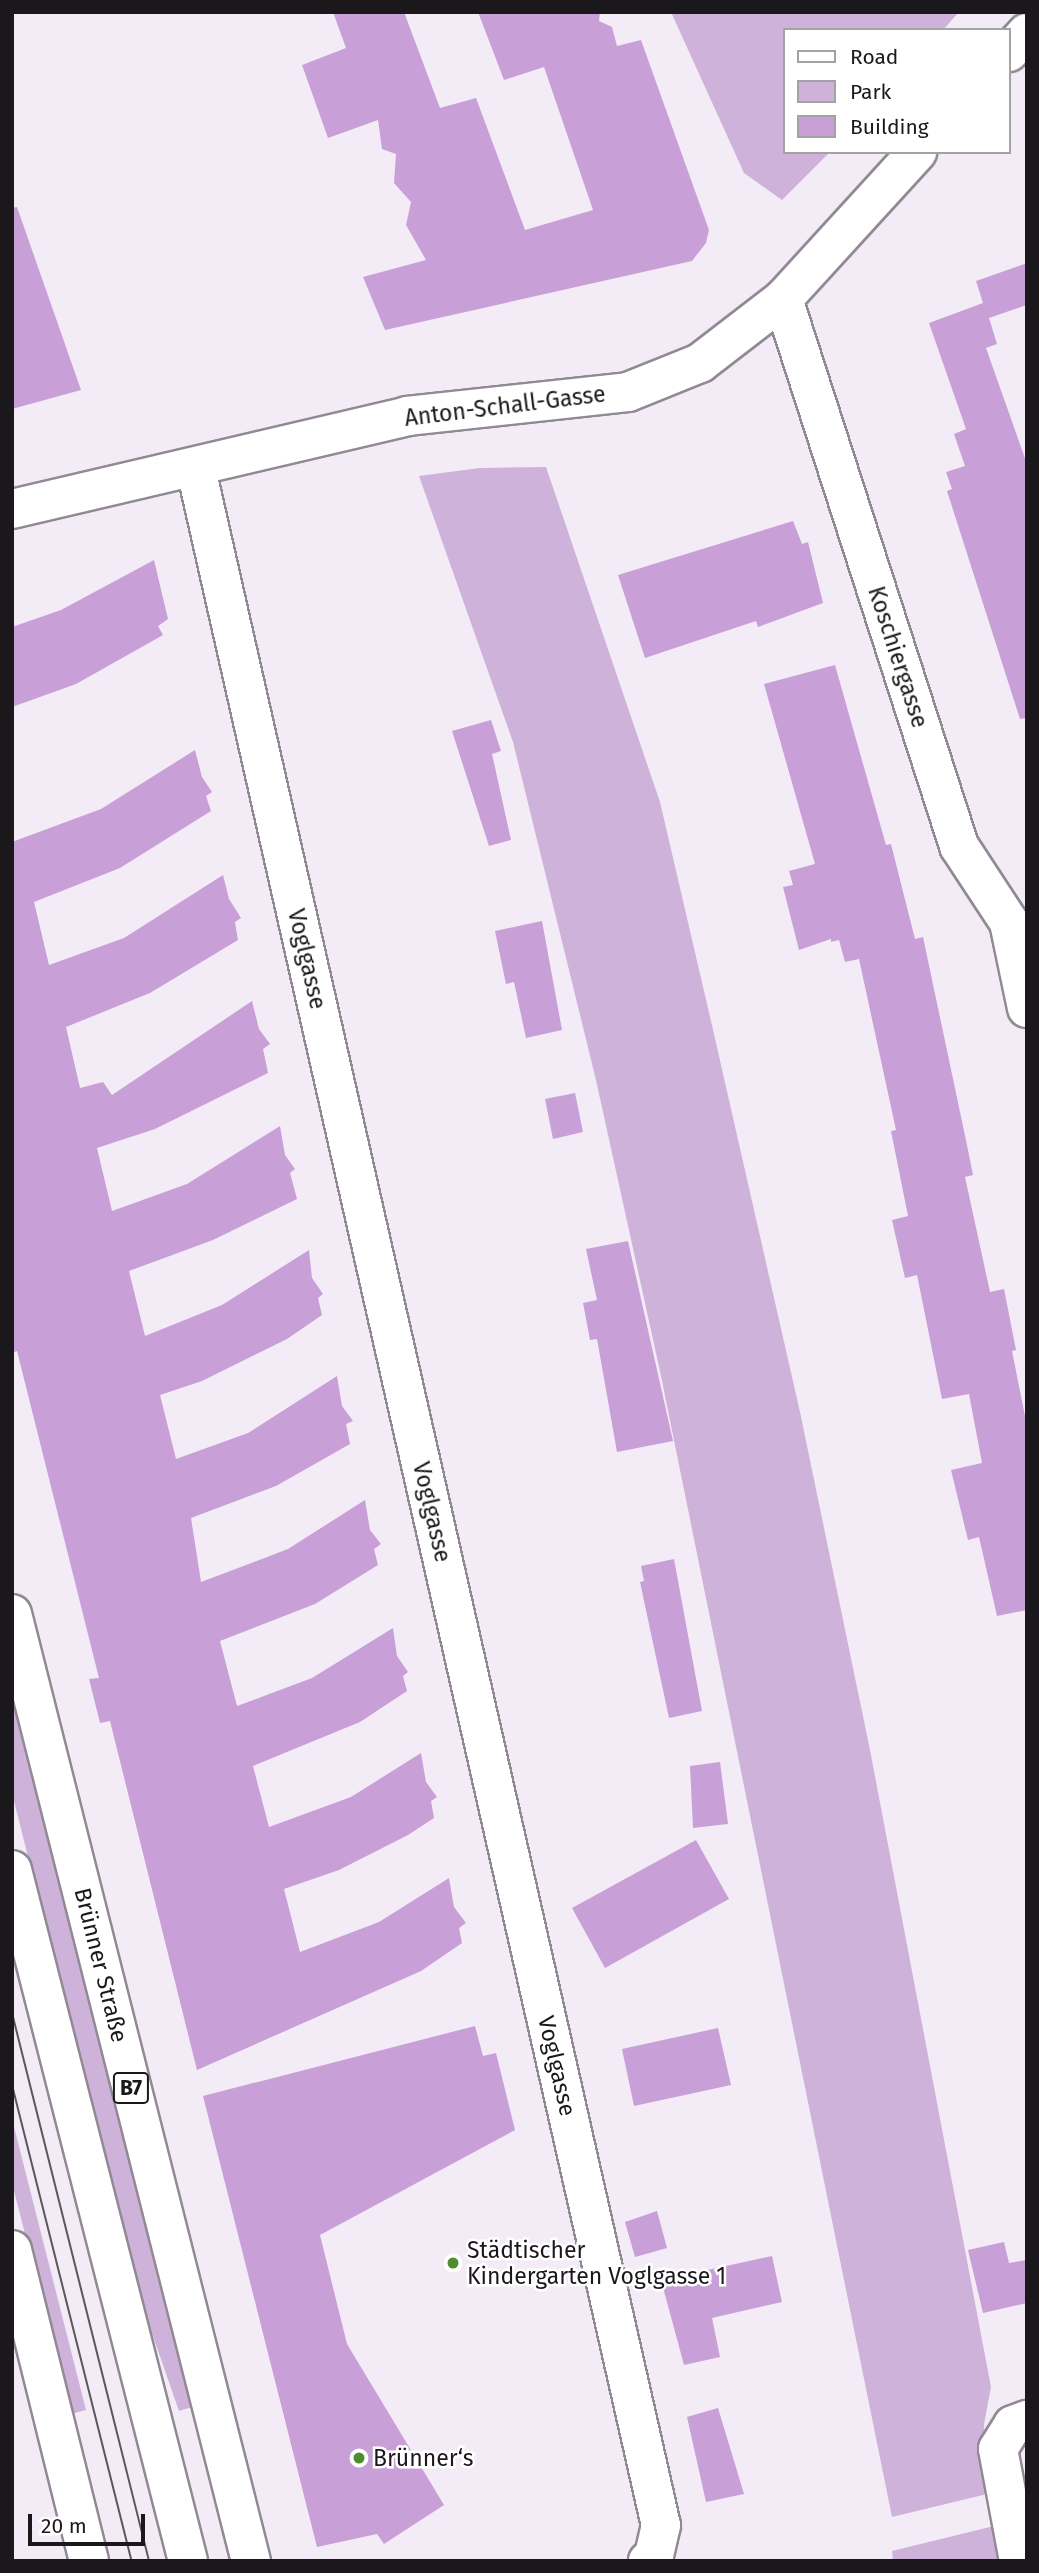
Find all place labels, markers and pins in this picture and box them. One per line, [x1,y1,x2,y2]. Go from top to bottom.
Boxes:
place label: Städtischer Kindergarten Voglgasse 1 [467,2236,726,2290]
marker: Städtischer Kindergarten Voglgasse 1 [445,2255,461,2271]
place label: Brünner‘s [373,2444,473,2472]
marker: Brünner‘s [351,2450,367,2466]

